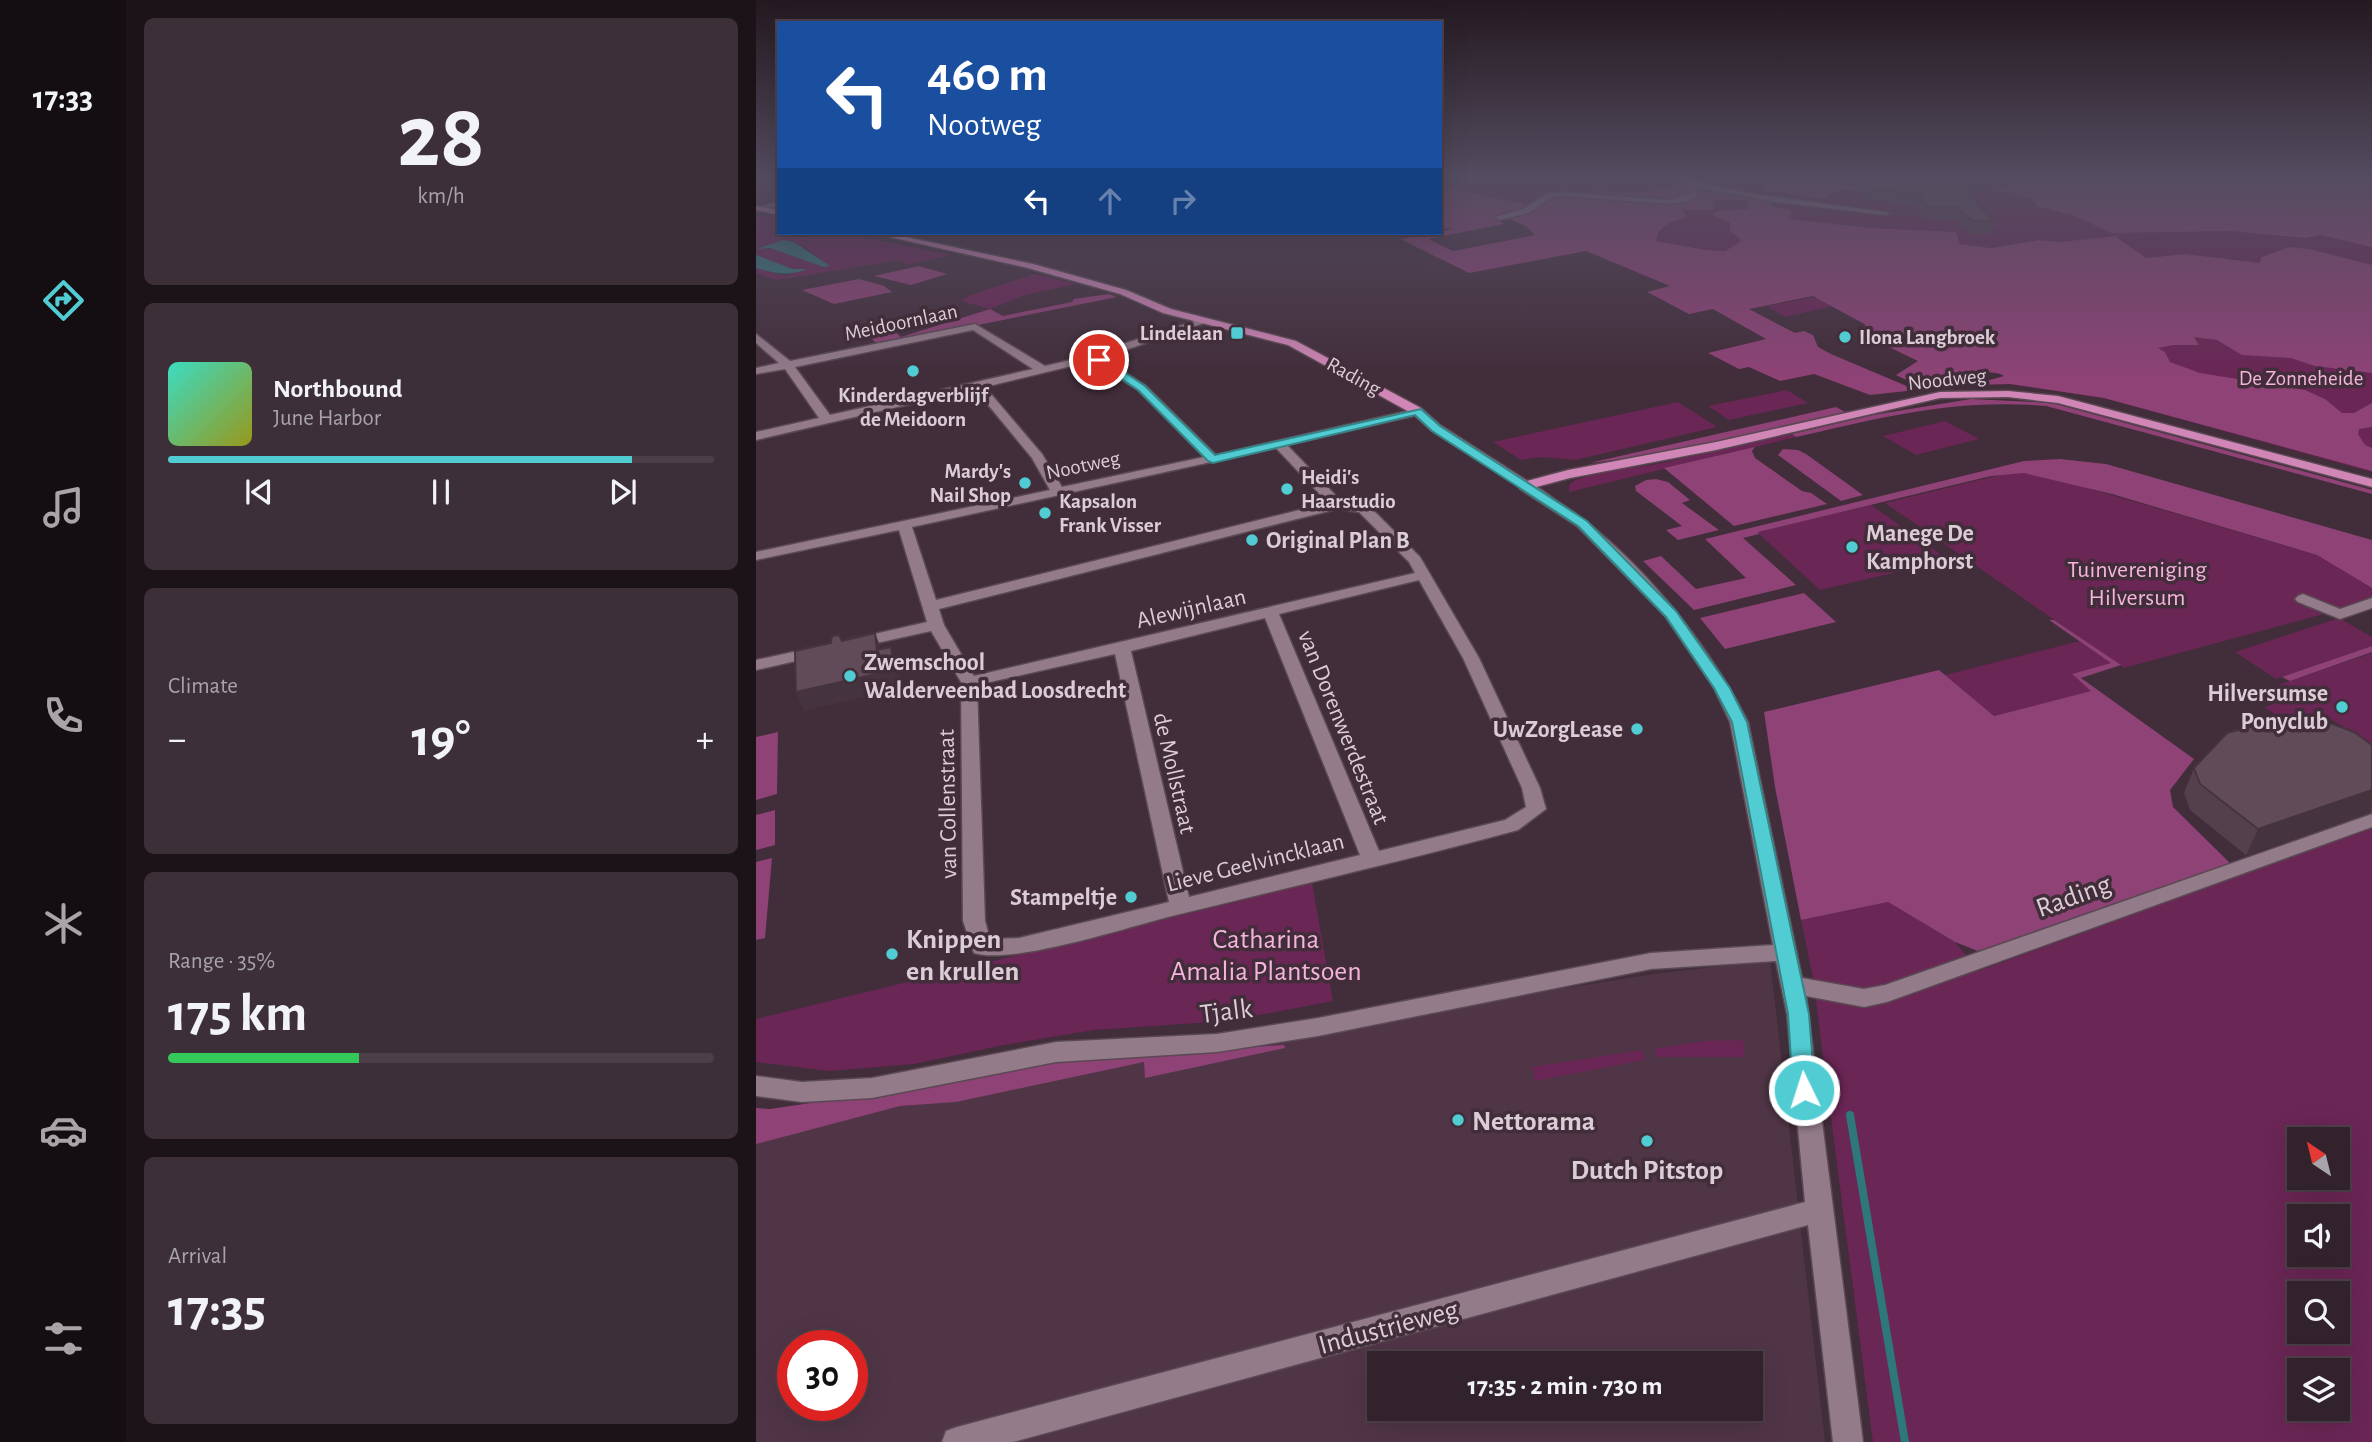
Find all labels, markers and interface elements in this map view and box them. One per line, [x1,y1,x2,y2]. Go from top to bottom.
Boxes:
icon: left [812,49,903,140]
text: 460 m [927,51,1048,100]
text: 17:33 [33,82,93,114]
text: 28 [397,92,485,183]
text: Nootweg [927,109,1041,141]
icon: left [1018,182,1056,220]
icon: ahead [1091,182,1129,220]
icon: right [1164,182,1202,220]
text: km/h [417,185,465,208]
icon: directions [39,276,88,325]
street label: Meidoornlaan [843,300,960,345]
place label: Lindelaan [1140,323,1223,344]
marker: Lindelaan [1229,325,1245,341]
place label: Ilona Langbroek [1859,327,1996,348]
marker: Ilona Langbroek [1837,329,1853,345]
pin [1069,330,1129,390]
icon: arrive [1080,341,1118,379]
street label: Rading [1323,353,1385,400]
marker: Kinderdagverblijf de Meidoorn [905,363,921,379]
street label: Noodweg [1907,365,1988,394]
park label: De Zonneheide [2239,368,2363,389]
text: Northbound [273,376,402,402]
place label: Kinderdagverblijf de Meidoorn [838,385,990,430]
text: June Harbor [273,407,381,430]
street label: Nootweg [1044,447,1123,484]
place label: Mardy's Nail Shop [930,461,1011,506]
place label: Heidi's Haarstudio [1301,467,1396,512]
icon: previous [240,473,278,511]
icon: pause [422,473,460,511]
icon: next [604,473,642,511]
marker: Mardy's Nail Shop [1017,475,1033,491]
marker: Heidi's Haarstudio [1279,481,1295,497]
icon: music [39,483,88,532]
place label: Kapsalon Frank Visser [1059,491,1162,536]
marker: Kapsalon Frank Visser [1037,505,1053,521]
place label: Manege De Kamphorst [1866,522,1974,574]
place label: Original Plan B [1266,529,1410,553]
marker: Original Plan B [1244,532,1260,548]
marker: Manege De Kamphorst [1844,539,1860,555]
park label: Tuinvereniging Hilversum [2067,558,2207,610]
street label: Alewijnlaan [1134,585,1248,633]
street label: van Dorenwerdestraat [1293,627,1393,828]
place label: Zwemschool Walderveenbad Loosdrecht [864,651,1126,703]
marker: Zwemschool Walderveenbad Loosdrecht [842,668,858,684]
text: Climate [168,675,238,698]
place label: Hilversumse Ponyclub [2207,682,2328,734]
icon: phone [39,691,88,740]
marker: Hilversumse Ponyclub [2334,699,2350,715]
street label: de Mollstraat [1148,710,1200,836]
text: 19° [411,713,471,765]
place label: UwZorgLease [1493,718,1623,742]
text: − [168,721,186,759]
text: + [696,721,714,759]
marker: UwZorgLease [1629,721,1645,737]
street label: van Collenstraat [935,728,961,879]
street label: Lieve Geelvincklaan [1164,829,1347,897]
street label: Rading [2033,870,2115,923]
place label: Stampeltje [1010,886,1117,910]
marker: Stampeltje [1123,889,1139,905]
icon: climate [39,899,88,948]
place label: Knippen en krullen [906,926,1019,986]
park label: Catharina Amalia Plantsoen [1170,926,1362,986]
marker: Knippen en krullen [884,946,900,962]
text: Range · 35% [168,950,275,973]
text: 175 km [168,988,307,1040]
street label: Tjalk [1198,995,1254,1029]
position arrow [1767,1053,1841,1127]
icon: car [39,1106,88,1155]
place label: Nettorama [1472,1108,1595,1136]
marker: Nettorama [1450,1112,1466,1128]
north arrow [2287,1127,2350,1190]
map controls [2287,1127,2350,1421]
marker: Dutch Pitstop [1639,1133,1655,1149]
place label: Dutch Pitstop [1571,1157,1723,1185]
button: sound [2287,1204,2350,1267]
text: Arrival [168,1245,227,1268]
button: search [2287,1281,2350,1344]
text: 17:35 [168,1283,266,1335]
street label: Industrieweg [1316,1296,1462,1360]
icon: filters [39,1314,88,1363]
speed limit sign: 30 [777,1330,868,1421]
button: layers [2287,1358,2350,1421]
text: 17:35 · 2 min · 730 m [1467,1373,1663,1399]

